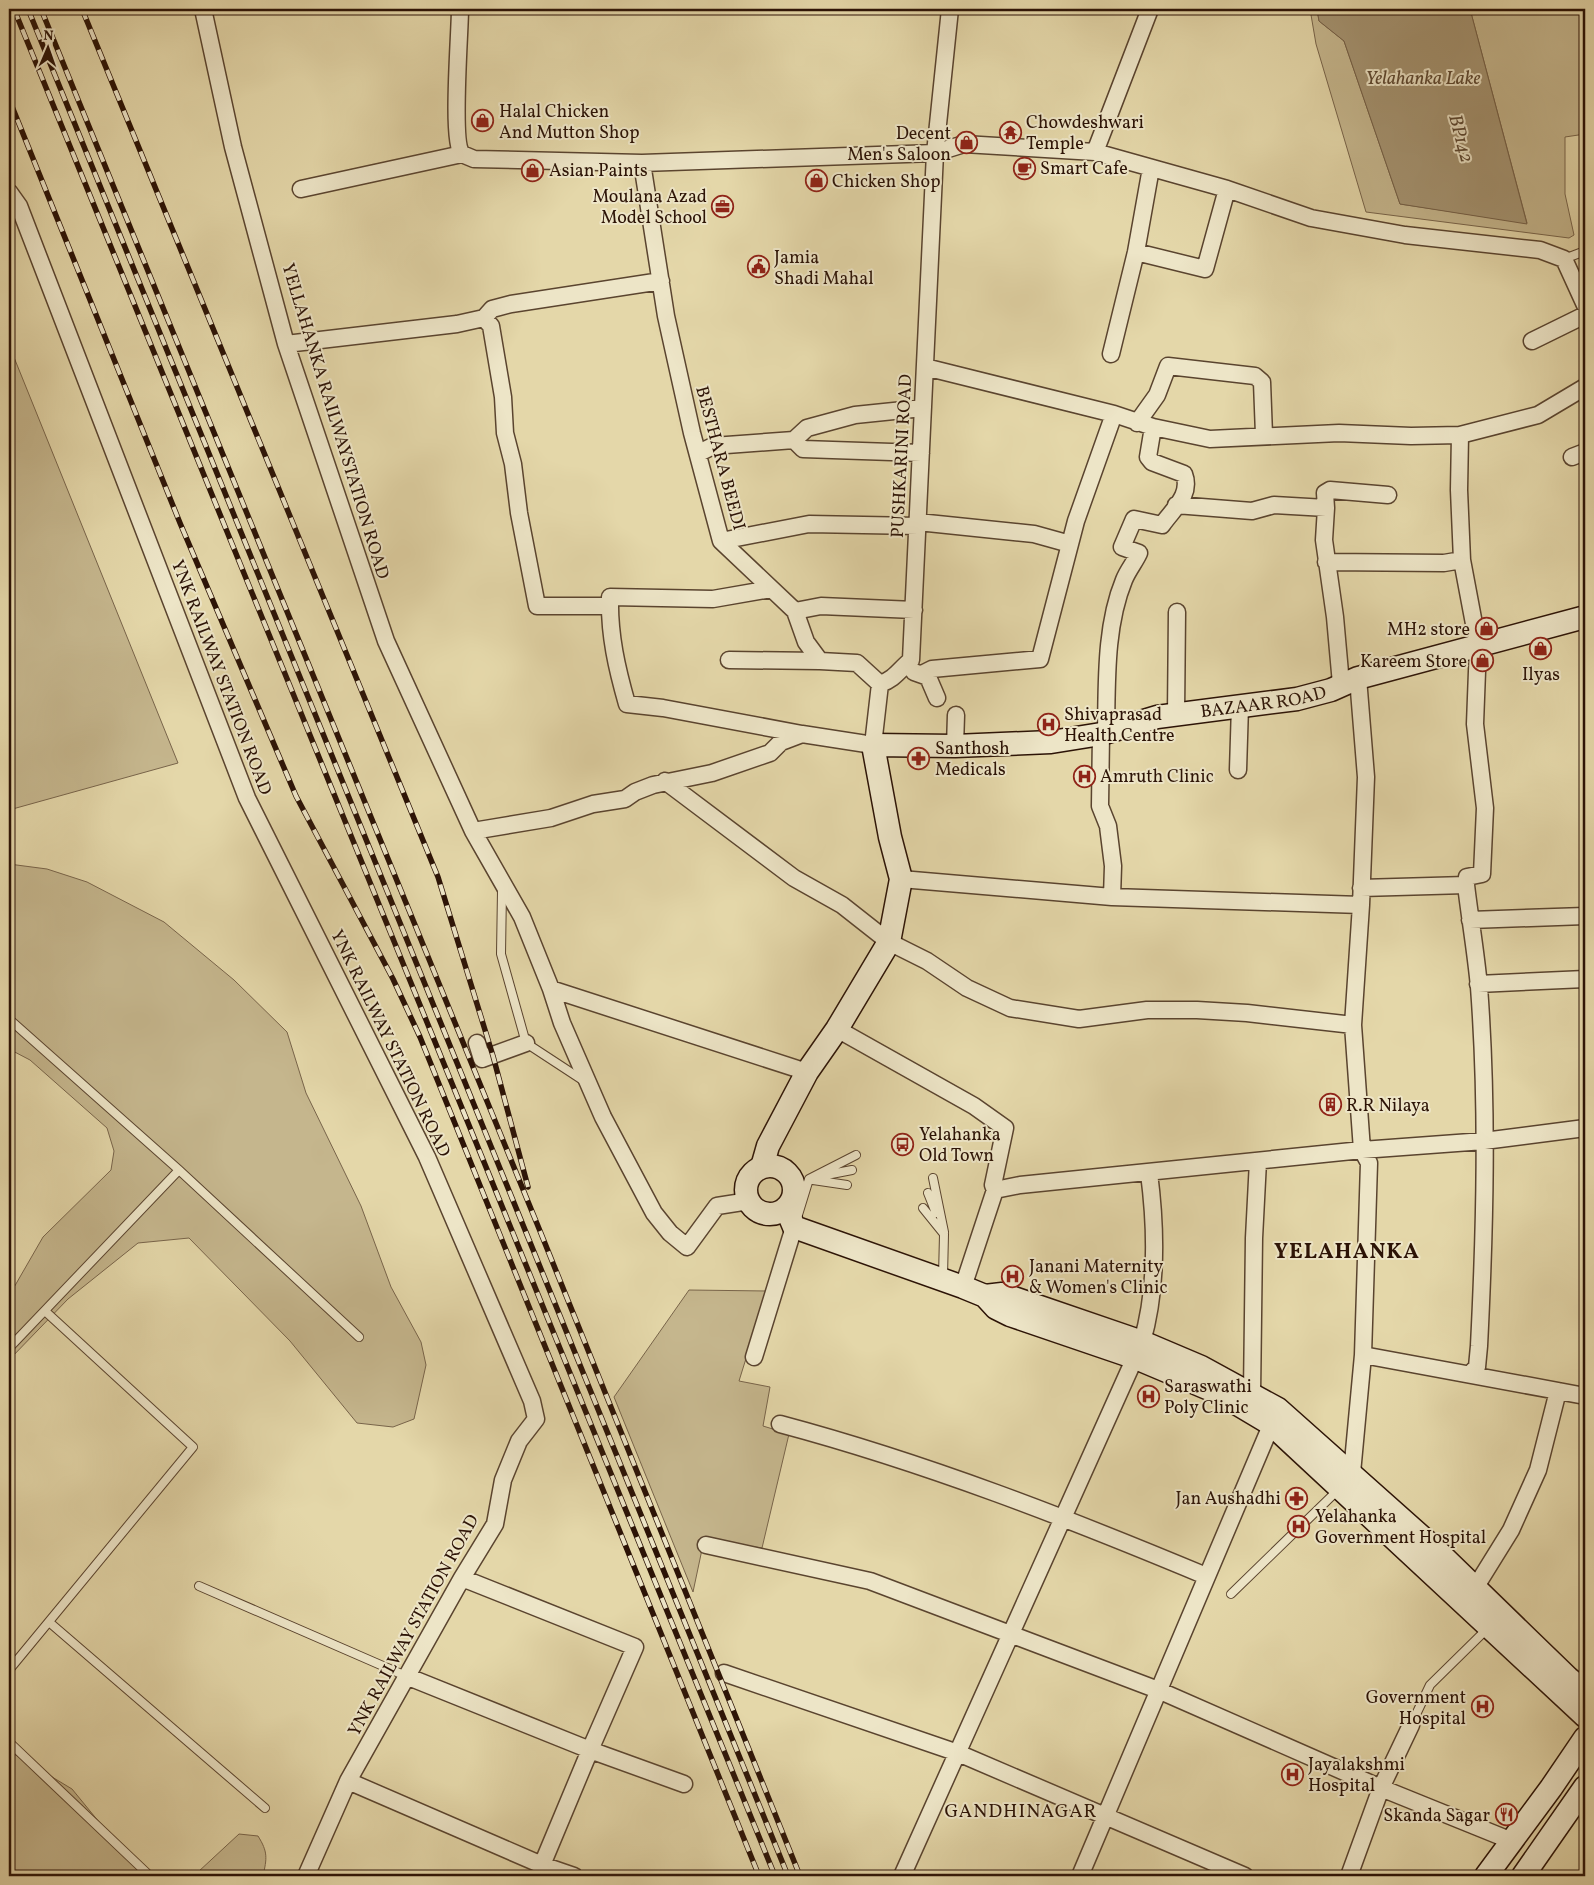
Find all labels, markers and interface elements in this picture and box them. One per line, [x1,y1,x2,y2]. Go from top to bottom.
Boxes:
north arrow [22,22,72,72]
text: N [43,27,54,46]
water label: Yelahanka Lake [1365,66,1481,92]
place label: Halal Chicken And Mutton Shop [499,100,639,146]
shop icon: Halal Chicken And Mutton Shop [471,109,495,133]
place label: Chowdeshwari Temple [1026,111,1144,157]
water label: BP142 [1441,112,1479,165]
temple icon: Chowdeshwari Temple [998,120,1022,144]
place label: Decent Men's Saloon [847,122,951,168]
shop icon: Decent Men's Saloon [955,131,979,155]
cafe icon: Smart Cafe [1012,156,1036,180]
place label: Smart Cafe [1040,157,1128,182]
shop icon: Asian Paints [521,158,545,182]
place label: Asian Paints [549,159,648,184]
shop icon: Chicken Shop [804,169,828,193]
place label: Chicken Shop [832,170,940,195]
place label: Moulana Azad Model School [592,185,707,231]
office icon: Moulana Azad Model School [711,194,735,218]
place label: Jamia Shadi Mahal [774,246,874,292]
public building icon: Jamia Shadi Mahal [746,255,770,279]
street label: YELLAHANKA RAILWAYSTATION ROAD [274,260,395,583]
street label: PUSHKARINI ROAD [886,374,919,539]
street label: BESTHARA BEEDI [688,383,751,533]
street label: YNK RAILWAY STATION ROAD [164,556,277,799]
shop icon: MH2 store [1474,617,1498,641]
place label: MH2 store [1387,618,1470,643]
shop icon: Ilyas [1529,637,1553,661]
shop icon: Kareem Store [1471,649,1495,673]
place label: Kareem Store [1360,650,1467,675]
place label: Ilyas [1522,663,1560,688]
street label: BAZAAR ROAD [1199,681,1329,725]
place label: Shivaprasad Health Centre [1064,703,1175,749]
hospital icon: Shivaprasad Health Centre [1036,712,1060,736]
place label: Santhosh Medicals [935,737,1010,783]
pharmacy icon: Santhosh Medicals [907,746,931,770]
hospital icon: Amruth Clinic [1072,764,1096,788]
place label: Amruth Clinic [1100,765,1214,790]
street label: YNK RAILWAY STATION ROAD [324,926,456,1162]
building icon: R.R Nilaya [1318,1093,1342,1117]
place label: R.R Nilaya [1346,1094,1430,1119]
place label: Yelahanka Old Town [919,1123,1001,1169]
bus stop icon: Yelahanka Old Town [891,1132,915,1156]
district label: YELAHANKA [1274,1237,1420,1268]
place label: Janani Maternity & Women's Clinic [1029,1255,1168,1301]
hospital icon: Janani Maternity & Women's Clinic [1001,1264,1025,1288]
place label: Saraswathi Poly Clinic [1164,1375,1252,1421]
hospital icon: Saraswathi Poly Clinic [1136,1384,1160,1408]
pharmacy icon: Jan Aushadhi [1285,1486,1309,1510]
place label: Jan Aushadhi [1176,1487,1281,1512]
place label: Yelahanka Government Hospital [1315,1505,1486,1551]
street label: YNK RAILWAY STATION ROAD [343,1510,486,1741]
hospital icon: Yelahanka Government Hospital [1287,1514,1311,1538]
place label: Government Hospital [1366,1686,1466,1732]
hospital icon: Government Hospital [1470,1695,1494,1719]
place label: Jayalakshmi Hospital [1308,1753,1405,1799]
hospital icon: Jayalakshmi Hospital [1280,1762,1304,1786]
district label: GANDHINAGAR [944,1799,1098,1825]
restaurant icon: Skanda Sagar [1494,1803,1518,1827]
place label: Skanda Sagar [1383,1804,1490,1829]

